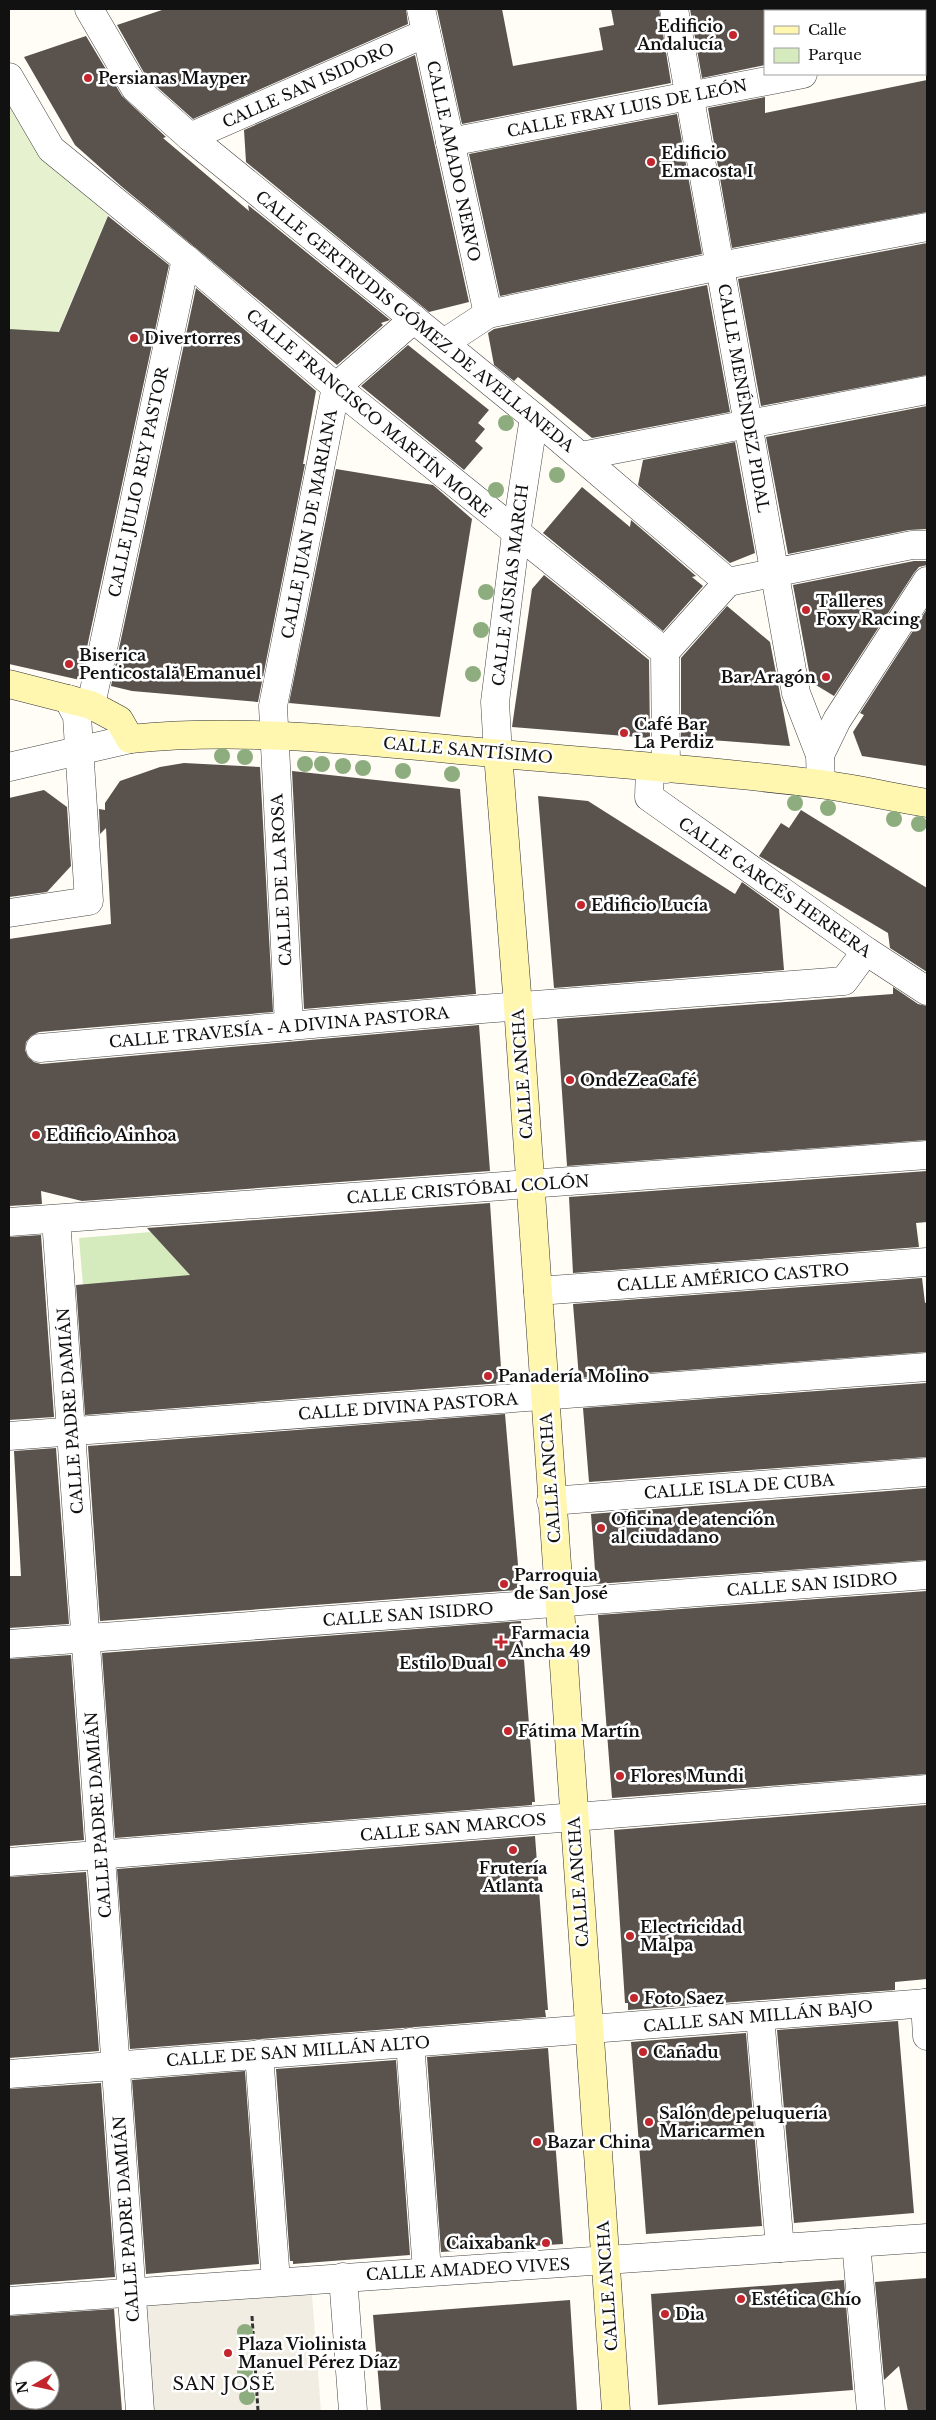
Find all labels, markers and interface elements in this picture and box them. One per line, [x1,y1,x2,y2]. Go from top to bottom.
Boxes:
legend [764,10,926,75]
place label: Edificio Andalucía [636,16,723,54]
text: Calle [808,20,847,39]
marker: Edificio Andalucía [727,29,739,41]
street label: CALLE SAN ISIDORO [219,38,397,132]
text: Parque [808,45,862,64]
street label: CALLE AMADO NERVO [423,59,485,263]
place label: Persianas Mayper [98,68,247,88]
marker: Persianas Mayper [82,72,94,84]
street label: CALLE FRAY LUIS DE LEÓN [505,75,749,141]
place label: Edificio Emacosta I [661,143,754,181]
marker: Edificio Emacosta I [645,156,657,168]
street label: CALLE GERTRUDIS GÓMEZ DE AVELLANEDA [252,186,579,456]
street label: CALLE MENÉNDEZ PIDAL [714,282,774,514]
street label: CALLE FRANCISCO MARTÍN MORE [242,304,496,522]
place label: Divertorres [144,328,241,348]
marker: Divertorres [128,332,140,344]
street label: CALLE JULIO REY PASTOR [104,363,173,599]
street label: CALLE JUAN DE MARIANA [277,407,341,641]
street label: CALLE AUSIAS MARCH [488,483,532,687]
place label: Talleres Foxy Racing [816,591,921,629]
marker: Talleres Foxy Racing [800,604,812,616]
place label: Biserica Penticostală Emanuel [79,645,262,683]
marker: Biserica Penticostală Emanuel [63,658,75,670]
place label: Bar Aragón [721,667,816,687]
marker: Bar Aragón [820,671,832,683]
place label: Café Bar La Perdiz [634,714,714,752]
marker: Café Bar La Perdiz [618,727,630,739]
street label: CALLE SANTÍSIMO [382,733,554,767]
street label: CALLE DE LA ROSA [266,793,296,967]
street label: CALLE GARCÉS HERRERA [675,813,876,962]
place label: Edificio Lucía [591,895,708,915]
marker: Edificio Lucía [575,899,587,911]
street label: CALLE TRAVESÍA - A DIVINA PASTORA [108,1002,451,1052]
street label: CALLE ANCHA [507,1008,537,1140]
place label: OndeZeaCafé [580,1070,697,1090]
marker: OndeZeaCafé [564,1074,576,1086]
place label: Edificio Ainhoa [46,1125,177,1145]
marker: Edificio Ainhoa [30,1129,42,1141]
street label: CALLE CRISTÓBAL COLÓN [346,1171,590,1207]
street label: CALLE AMÉRICO CASTRO [616,1259,850,1295]
street label: CALLE PADRE DAMIÁN [53,1307,87,1515]
place label: Panadería Molino [498,1366,649,1386]
marker: Panadería Molino [482,1370,494,1382]
street label: CALLE DIVINA PASTORA [297,1388,519,1424]
street label: CALLE ANCHA [535,1412,565,1544]
street label: CALLE ISLA DE CUBA [643,1469,835,1503]
place label: Oficina de atención al ciudadano [611,1509,775,1547]
marker: Oficina de atención al ciudadano [595,1522,607,1534]
place label: Parroquia de San José [514,1565,608,1603]
street label: CALLE SAN ISIDRO [726,1568,898,1600]
marker: Parroquia de San José [498,1578,510,1590]
street label: CALLE SAN ISIDRO [322,1598,494,1630]
place label: Farmacia Ancha 49 [510,1623,591,1661]
marker: Farmacia Ancha 49 [495,1636,507,1648]
place label: Estilo Dual [399,1653,492,1673]
marker: Estilo Dual [496,1657,508,1669]
street label: CALLE PADRE DAMIÁN [81,1711,115,1919]
place label: Fátima Martín [518,1721,640,1741]
marker: Fátima Martín [502,1725,514,1737]
place label: Flores Mundi [630,1766,744,1786]
marker: Flores Mundi [614,1770,626,1782]
street label: CALLE SAN MARCOS [359,1809,547,1845]
street label: CALLE ANCHA [563,1816,593,1948]
marker: Frutería Atlanta [507,1844,519,1856]
place label: Frutería Atlanta [479,1858,547,1896]
place label: Electricidad Malpa [640,1917,742,1955]
marker: Electricidad Malpa [624,1930,636,1942]
place label: Foto Saez [644,1988,724,2008]
marker: Foto Saez [628,1992,640,2004]
street label: CALLE SAN MILLÁN BAJO [642,1996,874,2036]
street label: CALLE DE SAN MILLÁN ALTO [165,2032,431,2070]
place label: Cañadu [653,2042,719,2062]
marker: Cañadu [637,2046,649,2058]
place label: Salón de peluquería Maricarmen [659,2103,828,2141]
street label: CALLE PADRE DAMIÁN [109,2115,143,2323]
marker: Salón de peluquería Maricarmen [643,2116,655,2128]
place label: Bazar China [547,2132,650,2152]
marker: Bazar China [531,2136,543,2148]
street label: CALLE ANCHA [592,2220,622,2352]
place label: Caixabank [446,2233,536,2253]
marker: Caixabank [540,2237,552,2249]
street label: CALLE AMADEO VIVES [365,2254,571,2284]
place label: Estética Chío [751,2289,861,2309]
marker: Estética Chío [735,2293,747,2305]
place label: Dia [675,2304,705,2324]
marker: Dia [659,2308,671,2320]
place label: Plaza Violinista Manuel Pérez Díaz [238,2334,398,2372]
marker: Plaza Violinista Manuel Pérez Díaz [222,2347,234,2359]
north arrow [10,2360,60,2410]
district label: SAN JOSÉ [172,2372,276,2395]
text: N [12,2379,32,2395]

